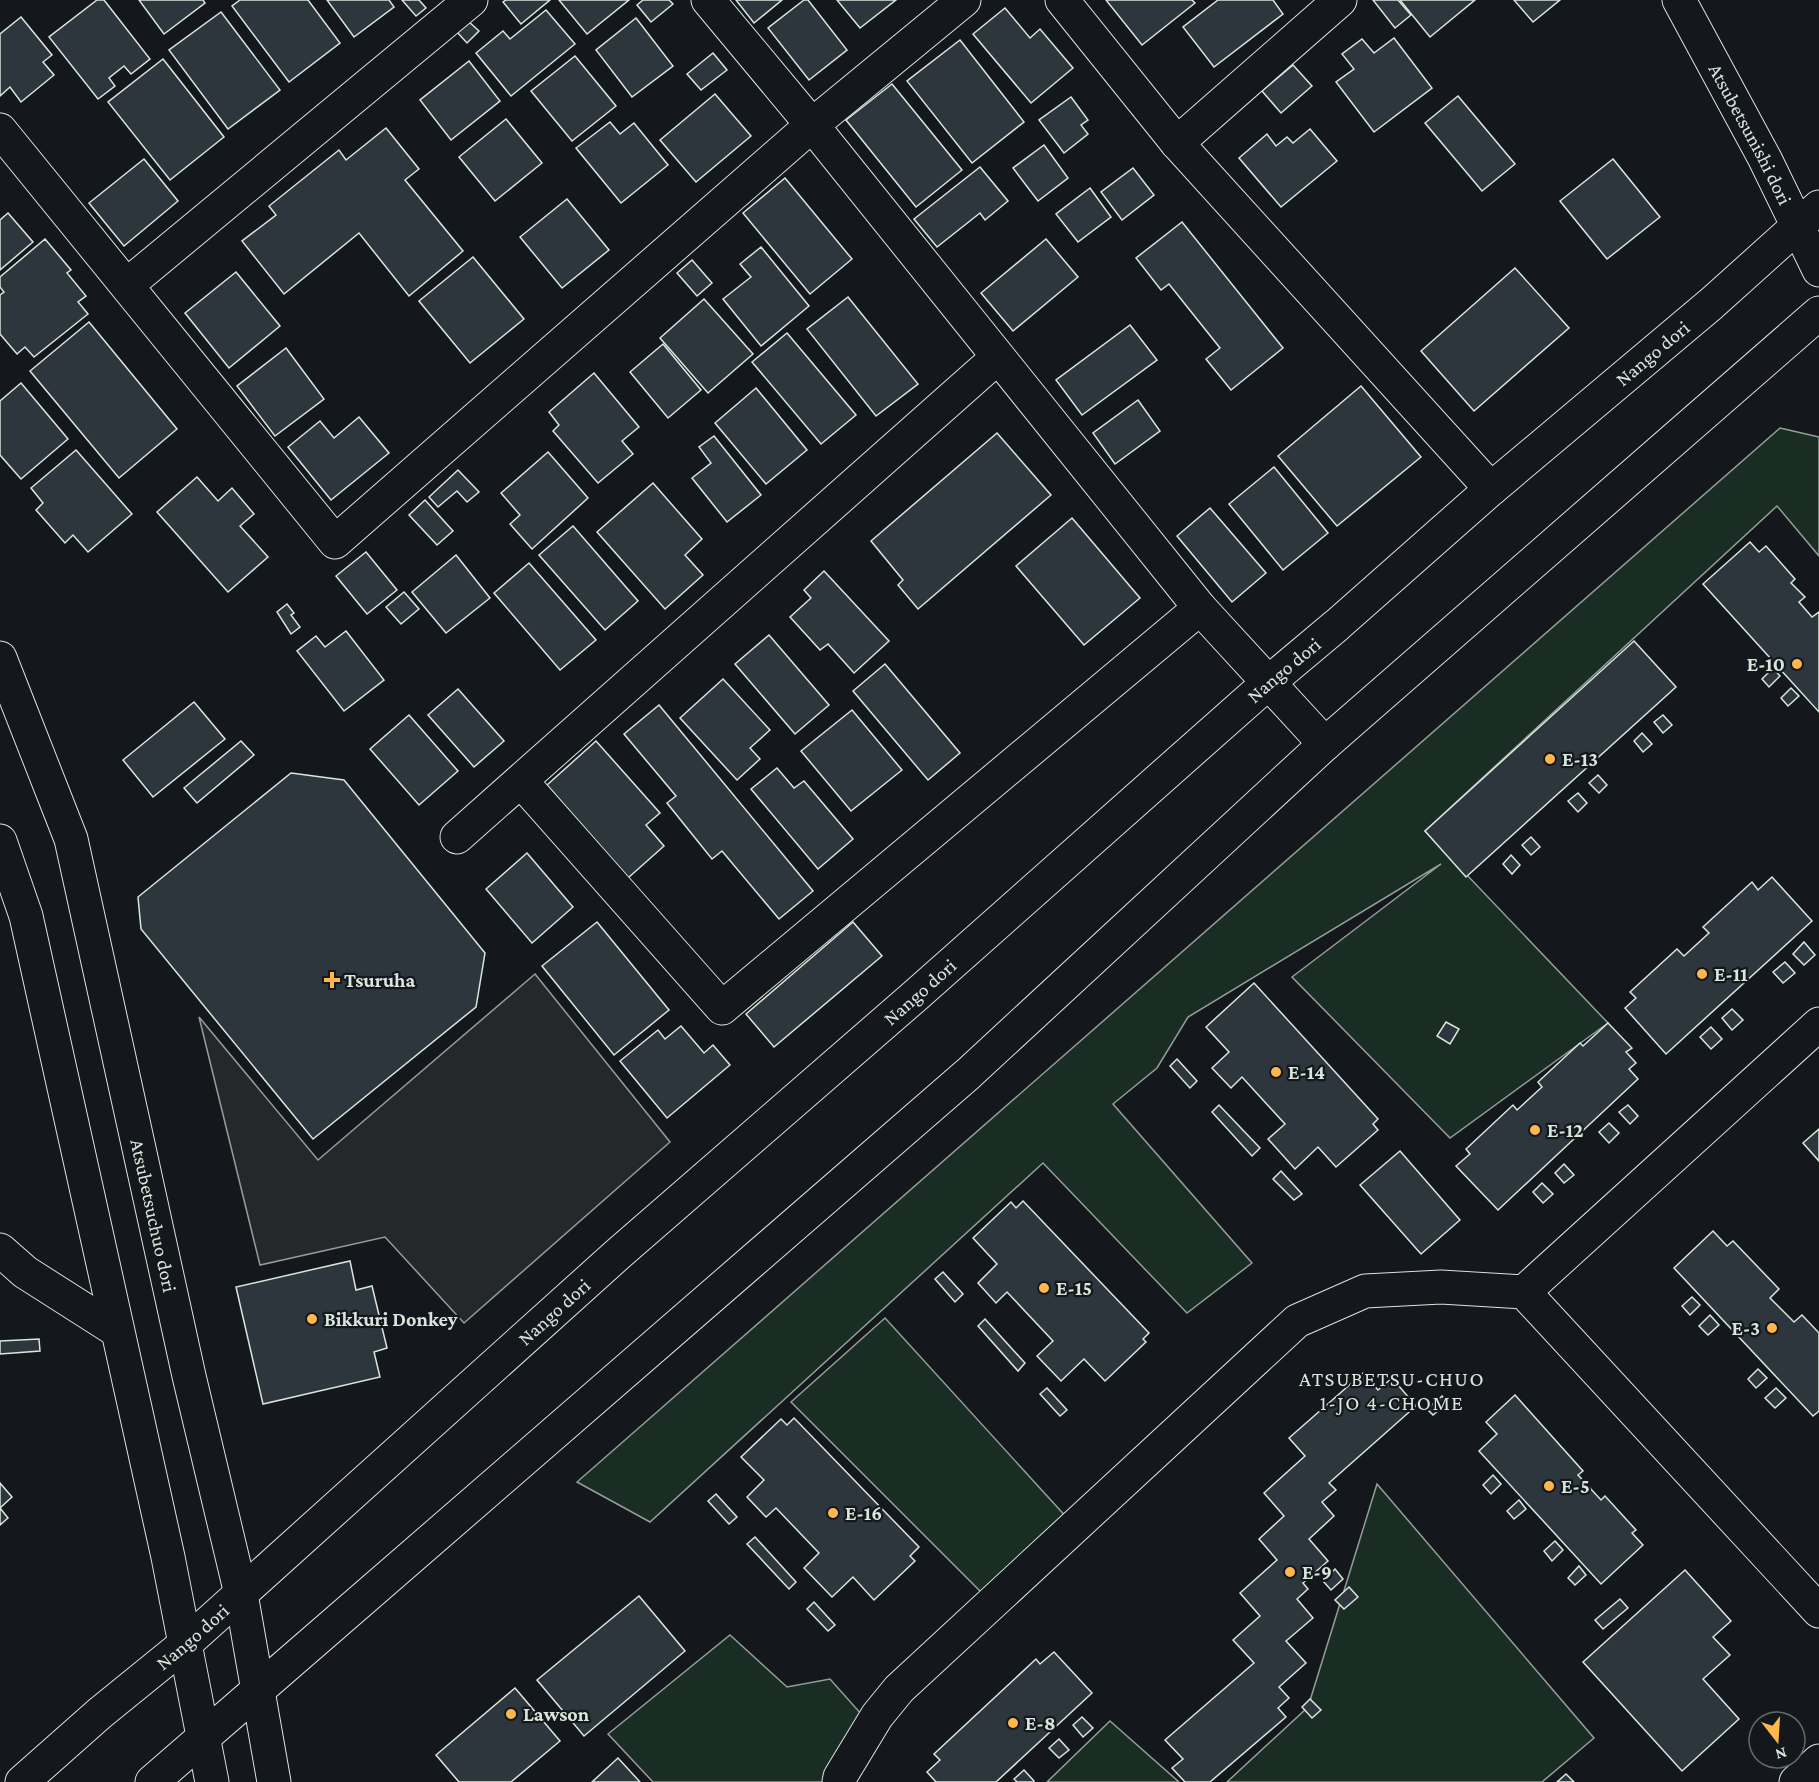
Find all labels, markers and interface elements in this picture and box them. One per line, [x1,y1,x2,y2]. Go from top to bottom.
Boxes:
street label: Atsubetsunishi dori [1704,60,1797,208]
street label: Nango dori [1611,316,1694,390]
street label: Nango dori [1243,633,1325,707]
place label: E-10 [1747,653,1785,675]
marker: E-10 [1790,657,1804,671]
place label: E-13 [1562,748,1598,770]
marker: E-13 [1543,752,1557,766]
street label: Nango dori [879,954,960,1029]
place label: E-11 [1714,963,1748,985]
marker: E-11 [1695,967,1709,981]
place label: Tsuruha [344,969,416,991]
marker: Tsuruha [325,973,339,987]
place label: E-14 [1288,1061,1325,1083]
marker: E-14 [1269,1065,1283,1079]
place label: E-12 [1547,1119,1583,1141]
marker: E-12 [1528,1123,1542,1137]
street label: Atsubetsuchuo dori [126,1137,181,1294]
street label: Nango dori [513,1274,594,1350]
place label: E-15 [1056,1277,1092,1299]
marker: E-15 [1037,1281,1051,1295]
place label: Bikkuri Donkey [324,1308,458,1330]
marker: Bikkuri Donkey [305,1312,319,1326]
place label: E-3 [1731,1317,1760,1339]
marker: E-3 [1765,1321,1779,1335]
district label: ATSUBETSU-CHUO 1-JO 4-CHOME [1299,1367,1485,1415]
place label: E-5 [1561,1475,1590,1497]
marker: E-5 [1542,1479,1556,1493]
place label: E-16 [845,1502,882,1524]
marker: E-16 [826,1506,840,1520]
place label: E-9 [1302,1561,1332,1583]
marker: E-9 [1283,1565,1297,1579]
street label: Nango dori [152,1599,233,1674]
place label: Lawson [523,1703,590,1725]
marker: Lawson [504,1707,518,1721]
north arrow [1747,1710,1807,1770]
place label: E-8 [1025,1712,1056,1734]
marker: E-8 [1006,1716,1020,1730]
text: N [1773,1744,1789,1764]

